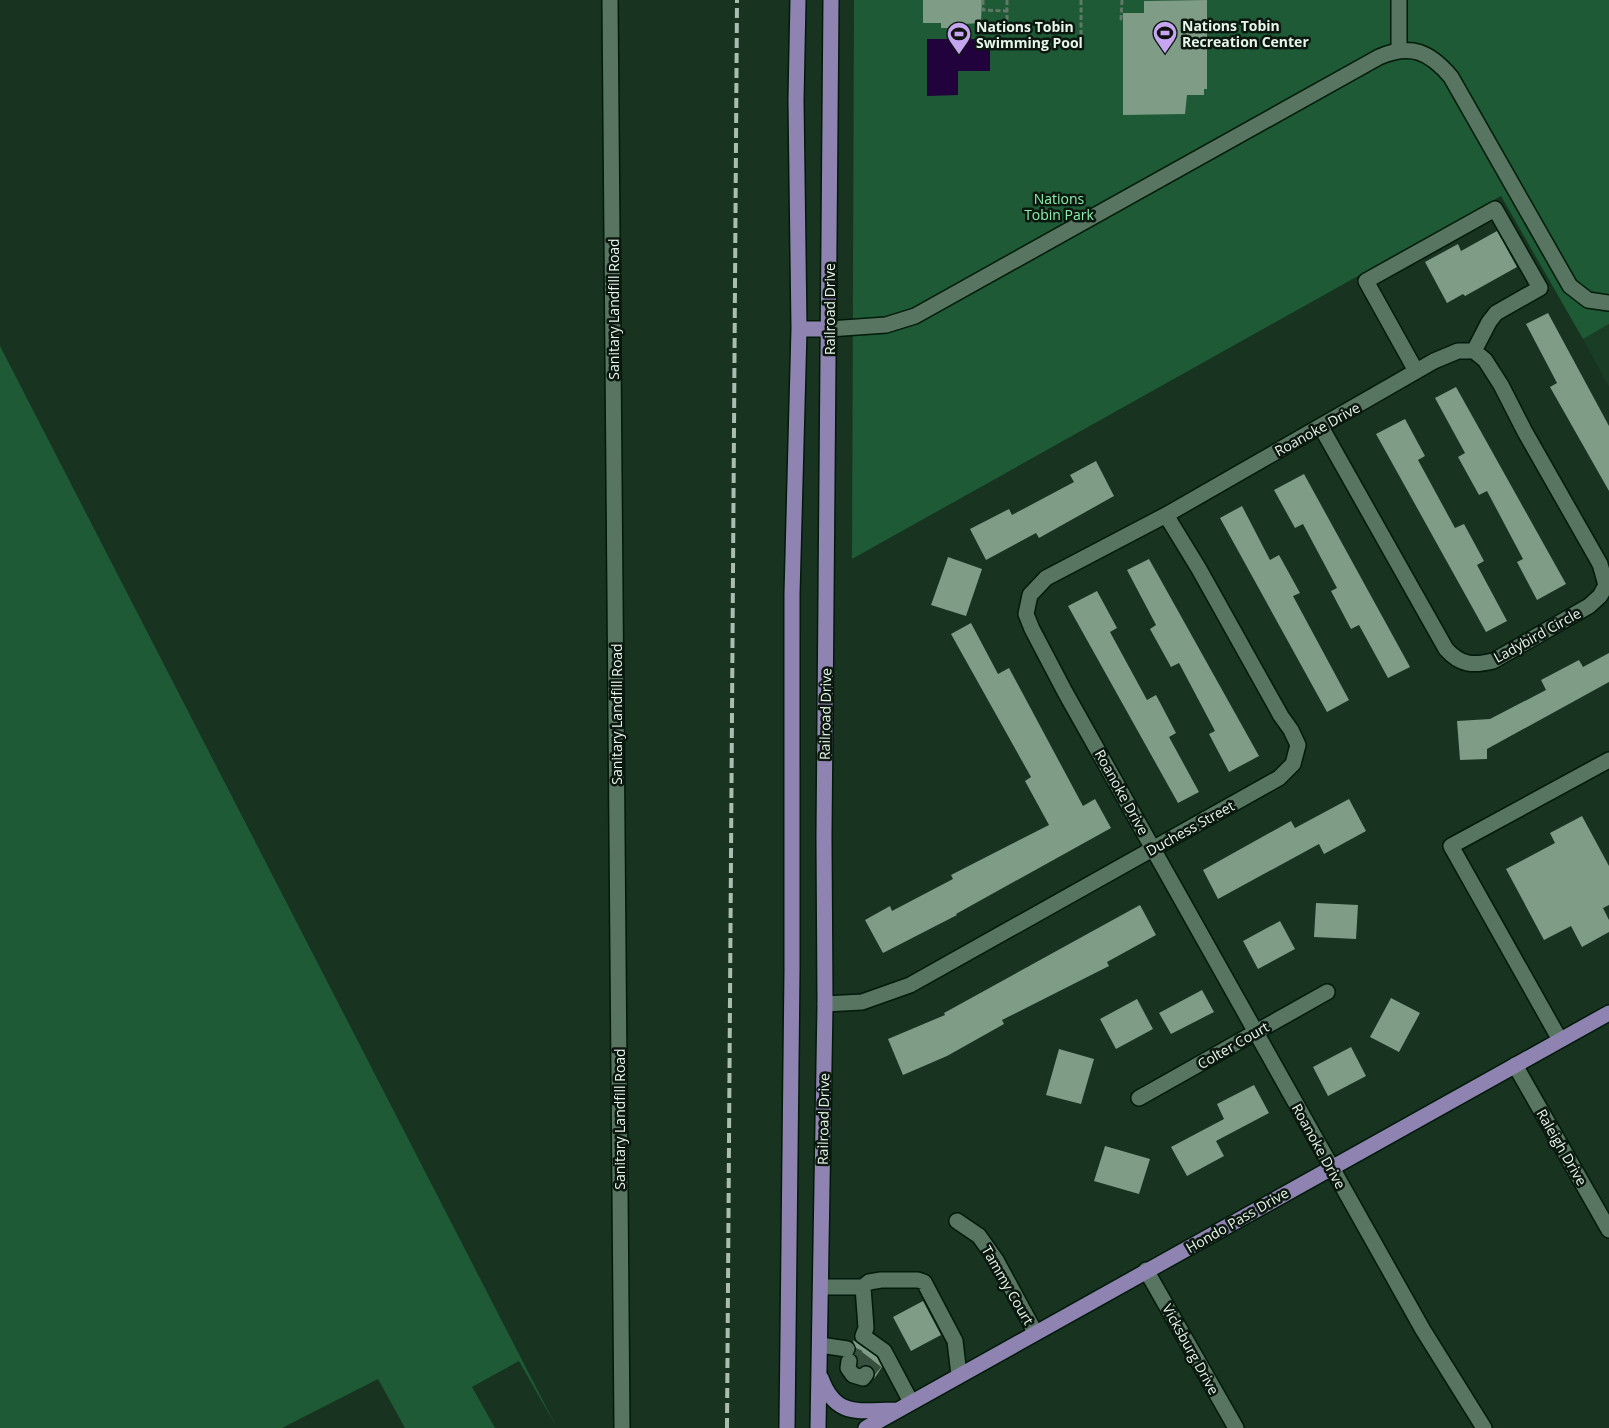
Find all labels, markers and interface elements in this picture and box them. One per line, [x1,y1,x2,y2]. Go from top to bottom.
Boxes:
place label: Nations Tobin Recreation Center [1182,16,1309,51]
place label: Nations Tobin Swimming Pool [976,17,1083,52]
sports icon: Nations Tobin Recreation Center [1152,20,1178,54]
sports icon: Nations Tobin Swimming Pool [946,21,972,55]
park label: Nations Tobin Park [1024,189,1095,224]
street label: Sanitary Landfill Road [604,238,623,380]
street label: Railroad Drive [820,263,839,355]
street label: Roanoke Drive [1271,398,1363,460]
street label: Ladybird Circle [1490,603,1584,667]
street label: Sanitary Landfill Road [607,643,626,785]
street label: Railroad Drive [815,668,835,760]
street label: Roanoke Drive [1091,746,1153,838]
street label: Duchess Street [1143,796,1237,860]
street label: Colter Court [1194,1017,1272,1073]
street label: Sanitary Landfill Road [610,1048,629,1190]
street label: Railroad Drive [813,1073,833,1165]
street label: Roanoke Drive [1288,1100,1350,1192]
street label: Raleigh Drive [1532,1105,1592,1189]
street label: Hondo Pass Drive [1182,1183,1292,1257]
street label: Tammy Court [978,1242,1038,1328]
street label: Vicksburg Drive [1158,1300,1224,1398]

